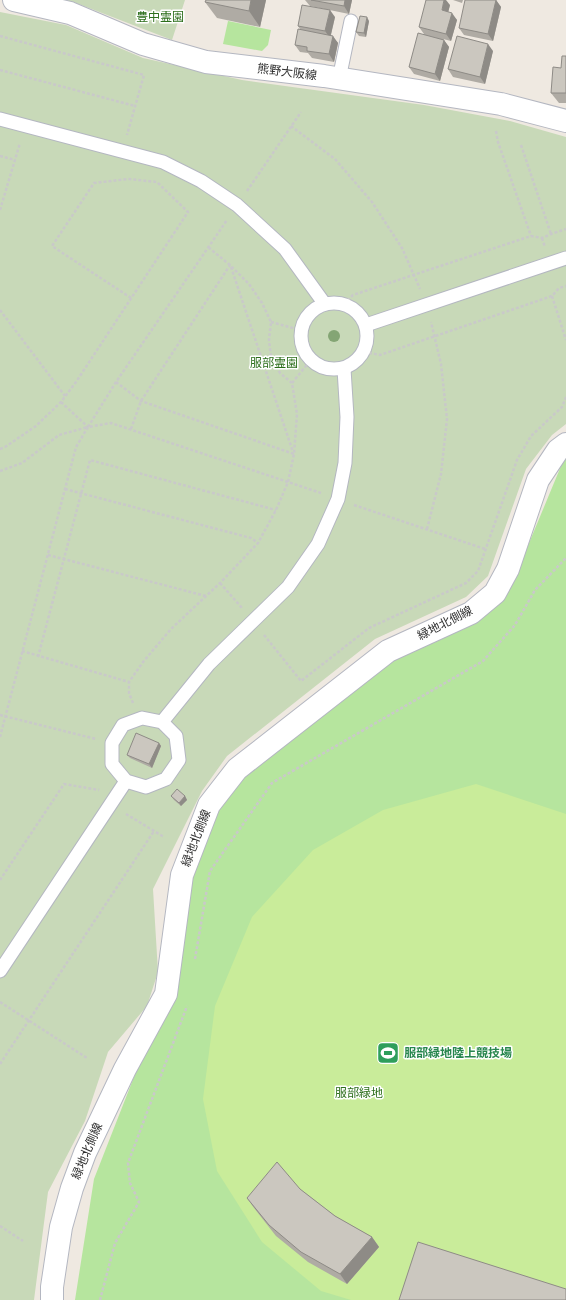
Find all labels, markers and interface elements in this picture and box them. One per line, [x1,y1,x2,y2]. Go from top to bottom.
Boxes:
park label: 豊中霊園 [136,10,184,24]
street label: 熊野大阪線 [256,61,318,83]
park label: 服部霊園 [250,356,298,370]
street label: 緑地北側線 [415,603,475,643]
street label: 緑地北側線 [179,807,213,869]
sports icon: 服部緑地陸上競技場 [375,1040,401,1066]
place label: 服部緑地陸上競技場 [404,1046,512,1060]
park label: 服部緑地 [335,1086,383,1100]
street label: 緑地北側線 [69,1121,105,1181]

